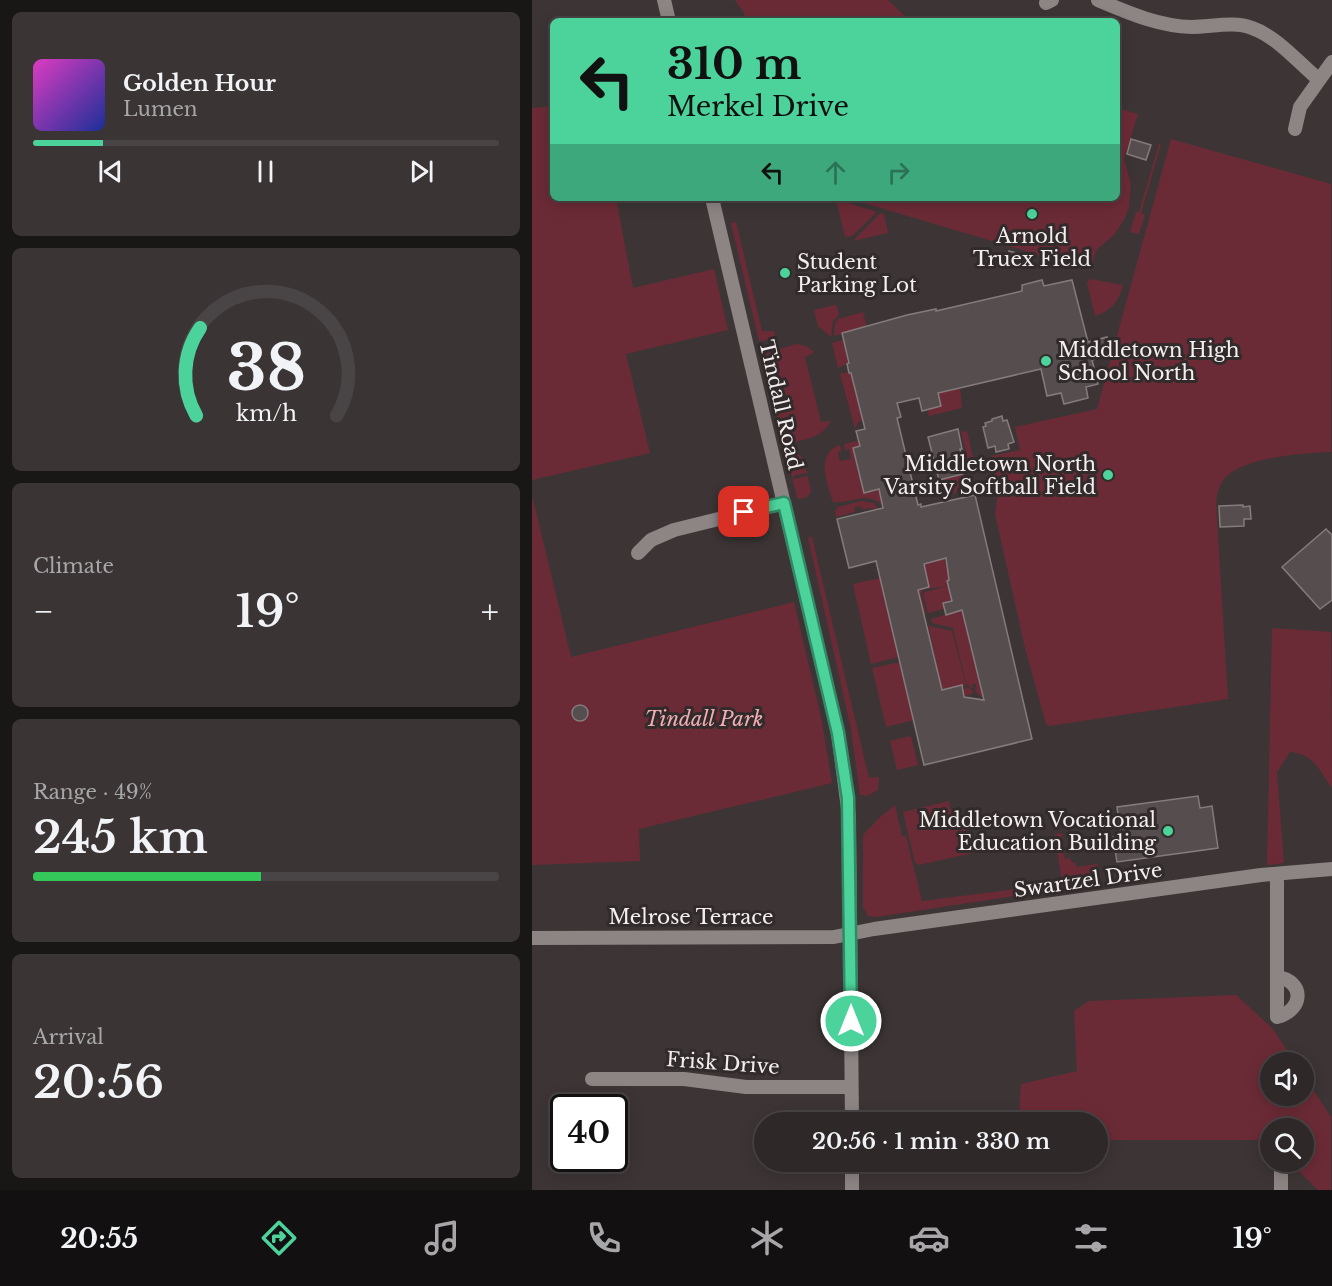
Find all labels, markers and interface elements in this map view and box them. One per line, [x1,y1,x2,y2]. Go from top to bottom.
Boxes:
text: 310 m [667,38,801,90]
icon: left [568,42,646,120]
text: Golden Hour [123,70,276,97]
text: Merkel Drive [667,90,849,123]
text: Lumen [123,97,198,121]
icon: previous [94,155,127,188]
icon: pause [249,155,282,188]
icon: next [405,155,438,188]
icon: left [756,156,789,189]
icon: ahead [819,156,852,189]
icon: right [882,156,915,189]
marker: Arnold Truex Field [1025,207,1039,221]
place label: Arnold Truex Field [973,224,1091,271]
place label: Student Parking Lot [797,250,917,297]
marker: Student Parking Lot [778,266,792,280]
text: 38 [226,330,306,408]
street label: Tindall Road [754,338,808,472]
place label: Middletown High School North [1058,338,1240,385]
marker: Middletown High School North [1039,354,1053,368]
text: km/h [236,401,297,428]
place label: Middletown North Varsity Softball Field [883,452,1096,499]
marker: Middletown North Varsity Softball Field [1101,468,1115,482]
pin [718,486,769,537]
icon: arrive [727,495,760,528]
text: Climate [33,554,114,578]
text: 19° [235,583,300,639]
text: − [33,591,54,632]
text: + [481,591,499,632]
park label: Tindall Park [645,707,763,731]
text: Range · 49% [33,780,152,804]
place label: Middletown Vocational Education Building [919,808,1157,855]
text: 245 km [33,809,208,865]
marker: Middletown Vocational Education Building [1161,824,1175,838]
street label: Swartzel Drive [1012,858,1164,902]
street label: Melrose Terrace [608,905,774,929]
position arrow [819,989,883,1053]
text: Arrival [33,1025,104,1049]
street label: Frisk Drive [665,1047,781,1079]
map controls [1260,1052,1314,1172]
button: sound [1260,1052,1314,1106]
text: 20:56 [33,1054,164,1110]
speed limit sign: 40 [550,1094,628,1172]
button: search [1260,1118,1314,1172]
text: 20:56 · 1 min · 330 m [812,1128,1050,1155]
icon: directions [258,1217,300,1259]
icon: music [421,1217,463,1259]
icon: phone [583,1217,625,1259]
icon: climate [746,1217,788,1259]
icon: car [908,1217,950,1259]
icon: filters [1070,1217,1112,1259]
text: 20:55 [60,1222,138,1255]
text: 19° [1233,1222,1272,1255]

